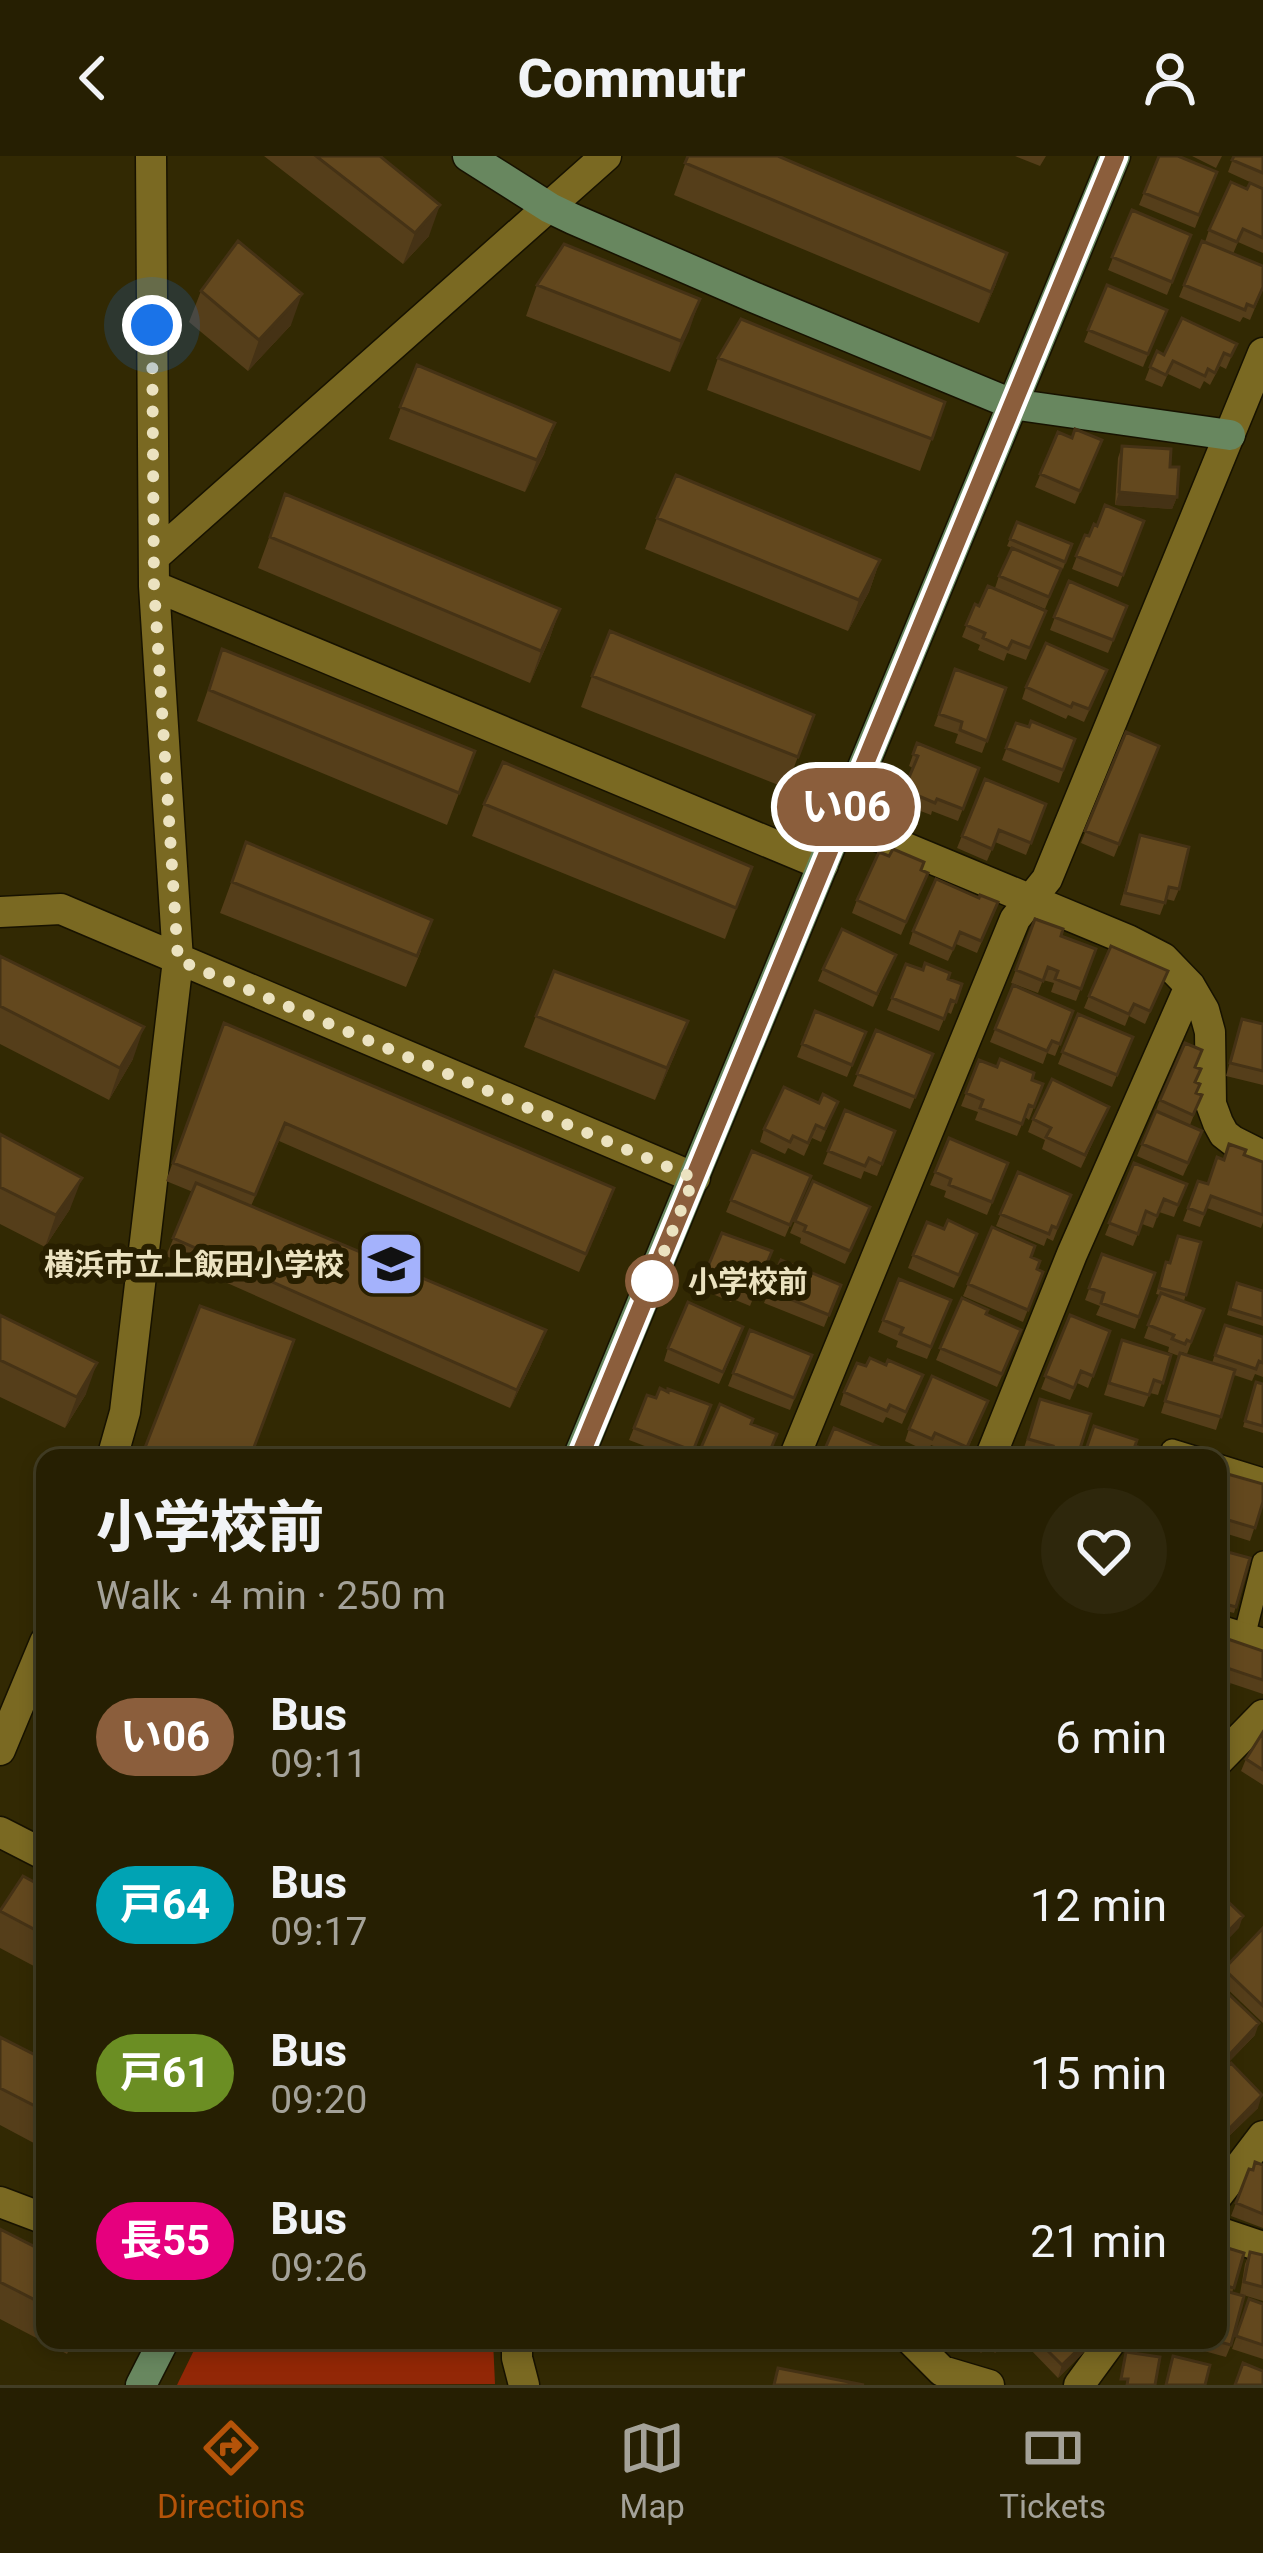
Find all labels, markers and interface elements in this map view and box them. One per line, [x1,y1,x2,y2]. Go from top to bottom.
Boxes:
icon: back [60,45,126,111]
icon: person [1137,45,1203,111]
text: Commutr [517,47,746,110]
your location [122,295,182,355]
line badge: い06 [777,768,915,846]
text: い06 [801,782,891,831]
school or university icon: 横浜市立上飯田小学校 [356,1229,426,1299]
place label: 横浜市立上飯田小学校 [44,1247,344,1282]
marker: 小学校前 [627,1256,677,1306]
place label: 小学校前 [688,1264,808,1299]
button: heart [1041,1488,1167,1614]
text: 小学校前 [96,1494,324,1561]
text: Walk · 4 min · 250 m [96,1573,446,1619]
text: Bus [270,1688,347,1741]
text: 6 min [1055,1711,1167,1764]
text: い06 [120,1712,210,1761]
text: 09:11 [270,1741,367,1787]
text: Bus [270,1856,347,1909]
text: 12 min [1030,1879,1167,1932]
text: 戸64 [120,1880,210,1929]
text: 09:17 [270,1909,367,1955]
text: Bus [270,2024,347,2077]
text: 15 min [1030,2047,1167,2100]
text: 戸61 [120,2048,210,2097]
text: 09:20 [270,2077,367,2123]
text: Bus [270,2192,347,2245]
text: 21 min [1030,2215,1167,2268]
text: 長55 [120,2216,210,2265]
text: 09:26 [270,2245,367,2291]
tab: Directions [157,2415,305,2526]
tab: Map [619,2415,685,2526]
tab: Tickets [999,2415,1106,2526]

